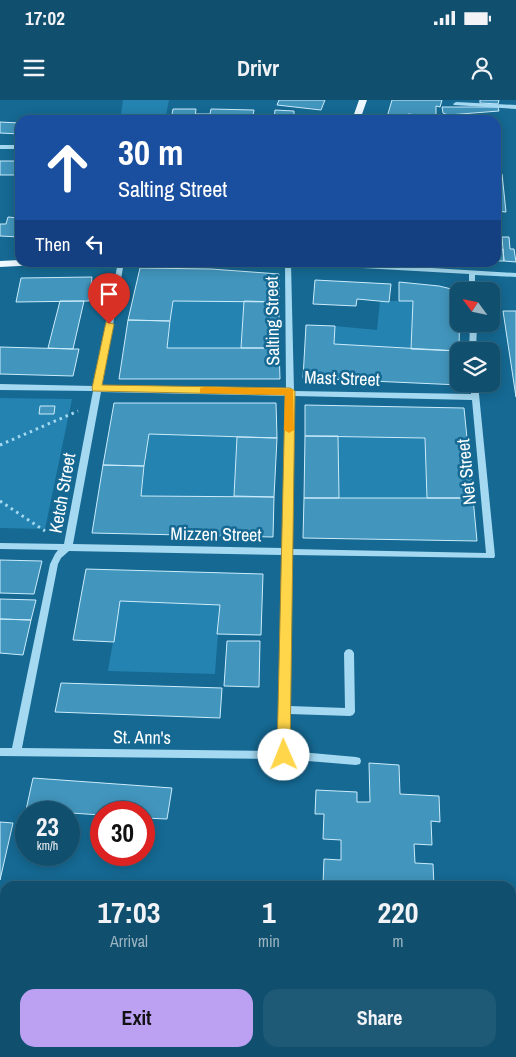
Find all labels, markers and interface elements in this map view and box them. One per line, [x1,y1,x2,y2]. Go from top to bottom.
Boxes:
text: 17:02 [25,5,65,31]
text: Drivr [237,53,279,83]
icon: menu [20,54,48,82]
icon: person [468,54,496,82]
text: 30 m [118,129,183,176]
icon: ahead [35,135,100,200]
text: Salting Street [118,174,227,204]
icon: left [81,230,109,258]
text: Then [35,231,71,257]
pin [88,273,130,324]
street label: Salting Street [259,276,285,366]
icon: arrive [95,280,123,308]
north arrow [450,282,500,332]
map controls [450,282,500,392]
button: layers [450,342,500,392]
street label: Mast Street [304,364,380,392]
street label: Net Street [450,438,482,506]
street label: Ketch Street [43,451,81,535]
street label: Mizzen Street [170,521,262,547]
street label: St. Ann's [113,724,171,750]
position arrow [257,728,309,780]
speed limit sign: 30 [90,801,155,866]
text: 23 [36,810,59,844]
text: km/h [37,838,58,854]
text: 17:03 [98,892,160,932]
text: 1 [262,892,276,932]
text: 220 [377,892,418,932]
text: Arrival [110,930,148,952]
text: min [258,930,280,952]
text: m [392,930,403,952]
button: Exit [20,989,253,1047]
button: Share [263,989,496,1047]

